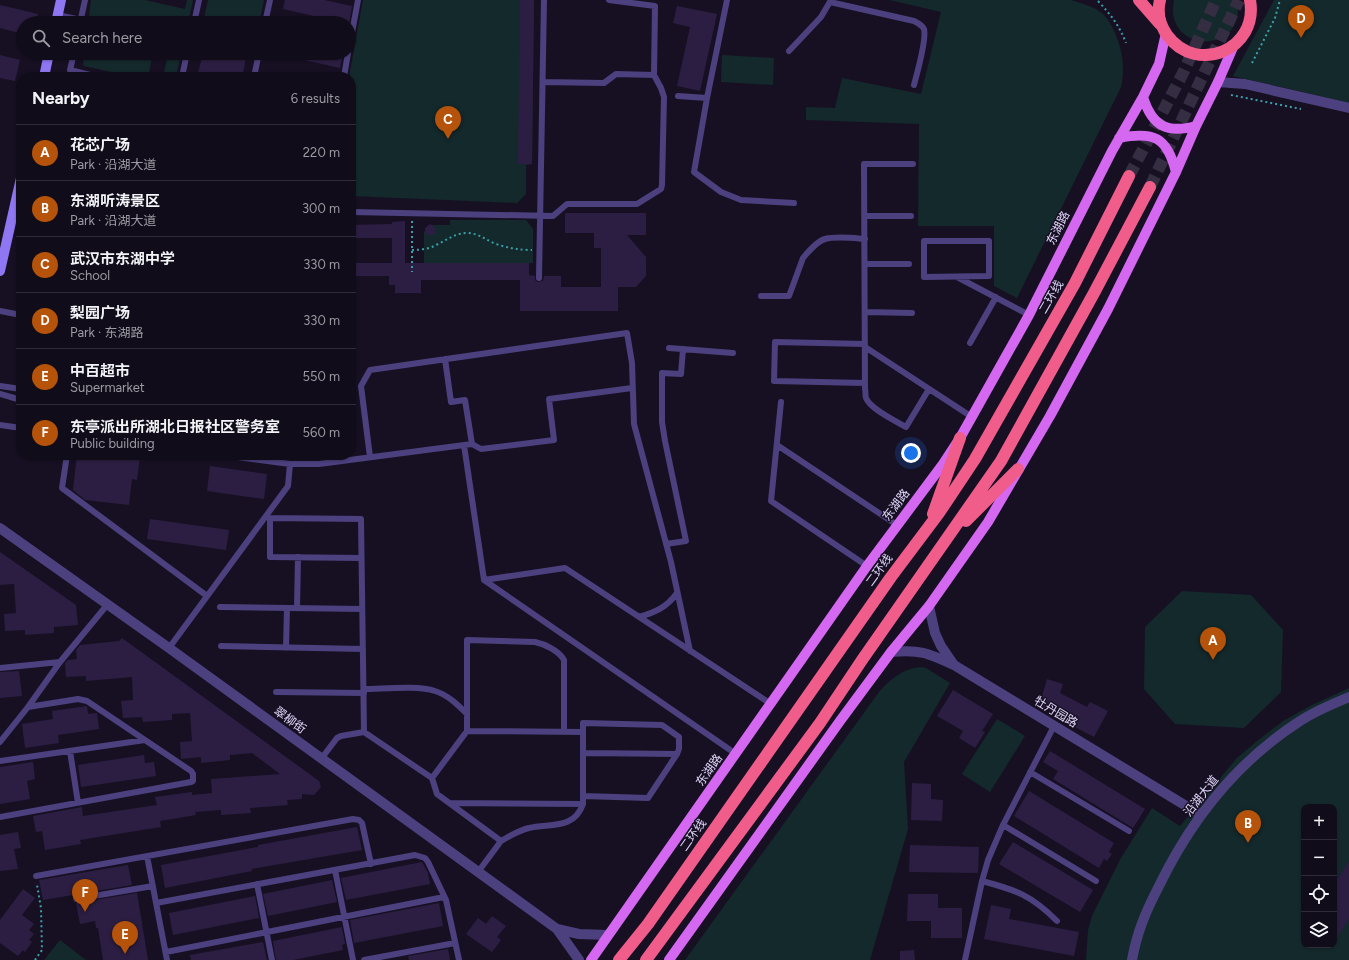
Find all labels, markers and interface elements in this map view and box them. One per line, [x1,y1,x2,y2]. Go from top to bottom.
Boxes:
pin: D [1288,5,1314,38]
search box [16,16,356,60]
icon: search [30,27,52,49]
text: Search here [62,29,142,47]
text: Nearby [32,88,90,108]
text: 6 results [291,91,340,106]
pin: C [435,106,461,139]
text: 花芯广场 [70,136,130,154]
text: A [40,145,50,160]
text: 220 m [303,145,340,160]
text: Park · 沿湖大道 [70,157,156,172]
text: 东湖听涛景区 [70,192,160,210]
text: B [41,201,49,216]
text: 300 m [302,201,340,216]
street label: 东湖路 [1044,209,1072,247]
text: Park · 沿湖大道 [70,213,156,228]
text: 武汉市东湖中学 [70,250,175,268]
text: C [40,257,50,272]
text: 330 m [303,257,340,272]
text: School [70,268,110,283]
street label: 二环线 [1036,278,1066,316]
text: 梨园广场 [70,304,130,322]
text: D [40,313,50,328]
text: 330 m [303,313,340,328]
text: Park · 东湖路 [70,325,143,340]
text: 中百超市 [70,362,130,380]
text: E [41,369,49,384]
text: 550 m [302,369,340,384]
text: Supermarket [70,380,145,395]
text: 东亭派出所湖北日报社区警务室 [70,418,280,436]
text: F [41,425,49,440]
text: 560 m [303,425,340,440]
text: Public building [70,436,155,451]
your location [901,443,921,463]
street label: 东湖路 [880,486,912,524]
street label: 二环线 [863,551,895,589]
pin: A [1200,627,1226,660]
street label: 牡丹园路 [1032,694,1080,730]
street label: 翠柳街 [271,704,309,736]
street label: 东湖路 [693,751,725,789]
street label: 沿湖大道 [1181,773,1221,819]
map controls [1301,804,1337,948]
button: + [1301,804,1337,840]
pin: B [1235,810,1261,843]
street label: 二环线 [677,816,709,854]
button: − [1301,840,1337,876]
button: locate [1301,876,1337,912]
pin: F [72,879,98,912]
button: layers [1301,912,1337,948]
pin: E [112,921,138,954]

